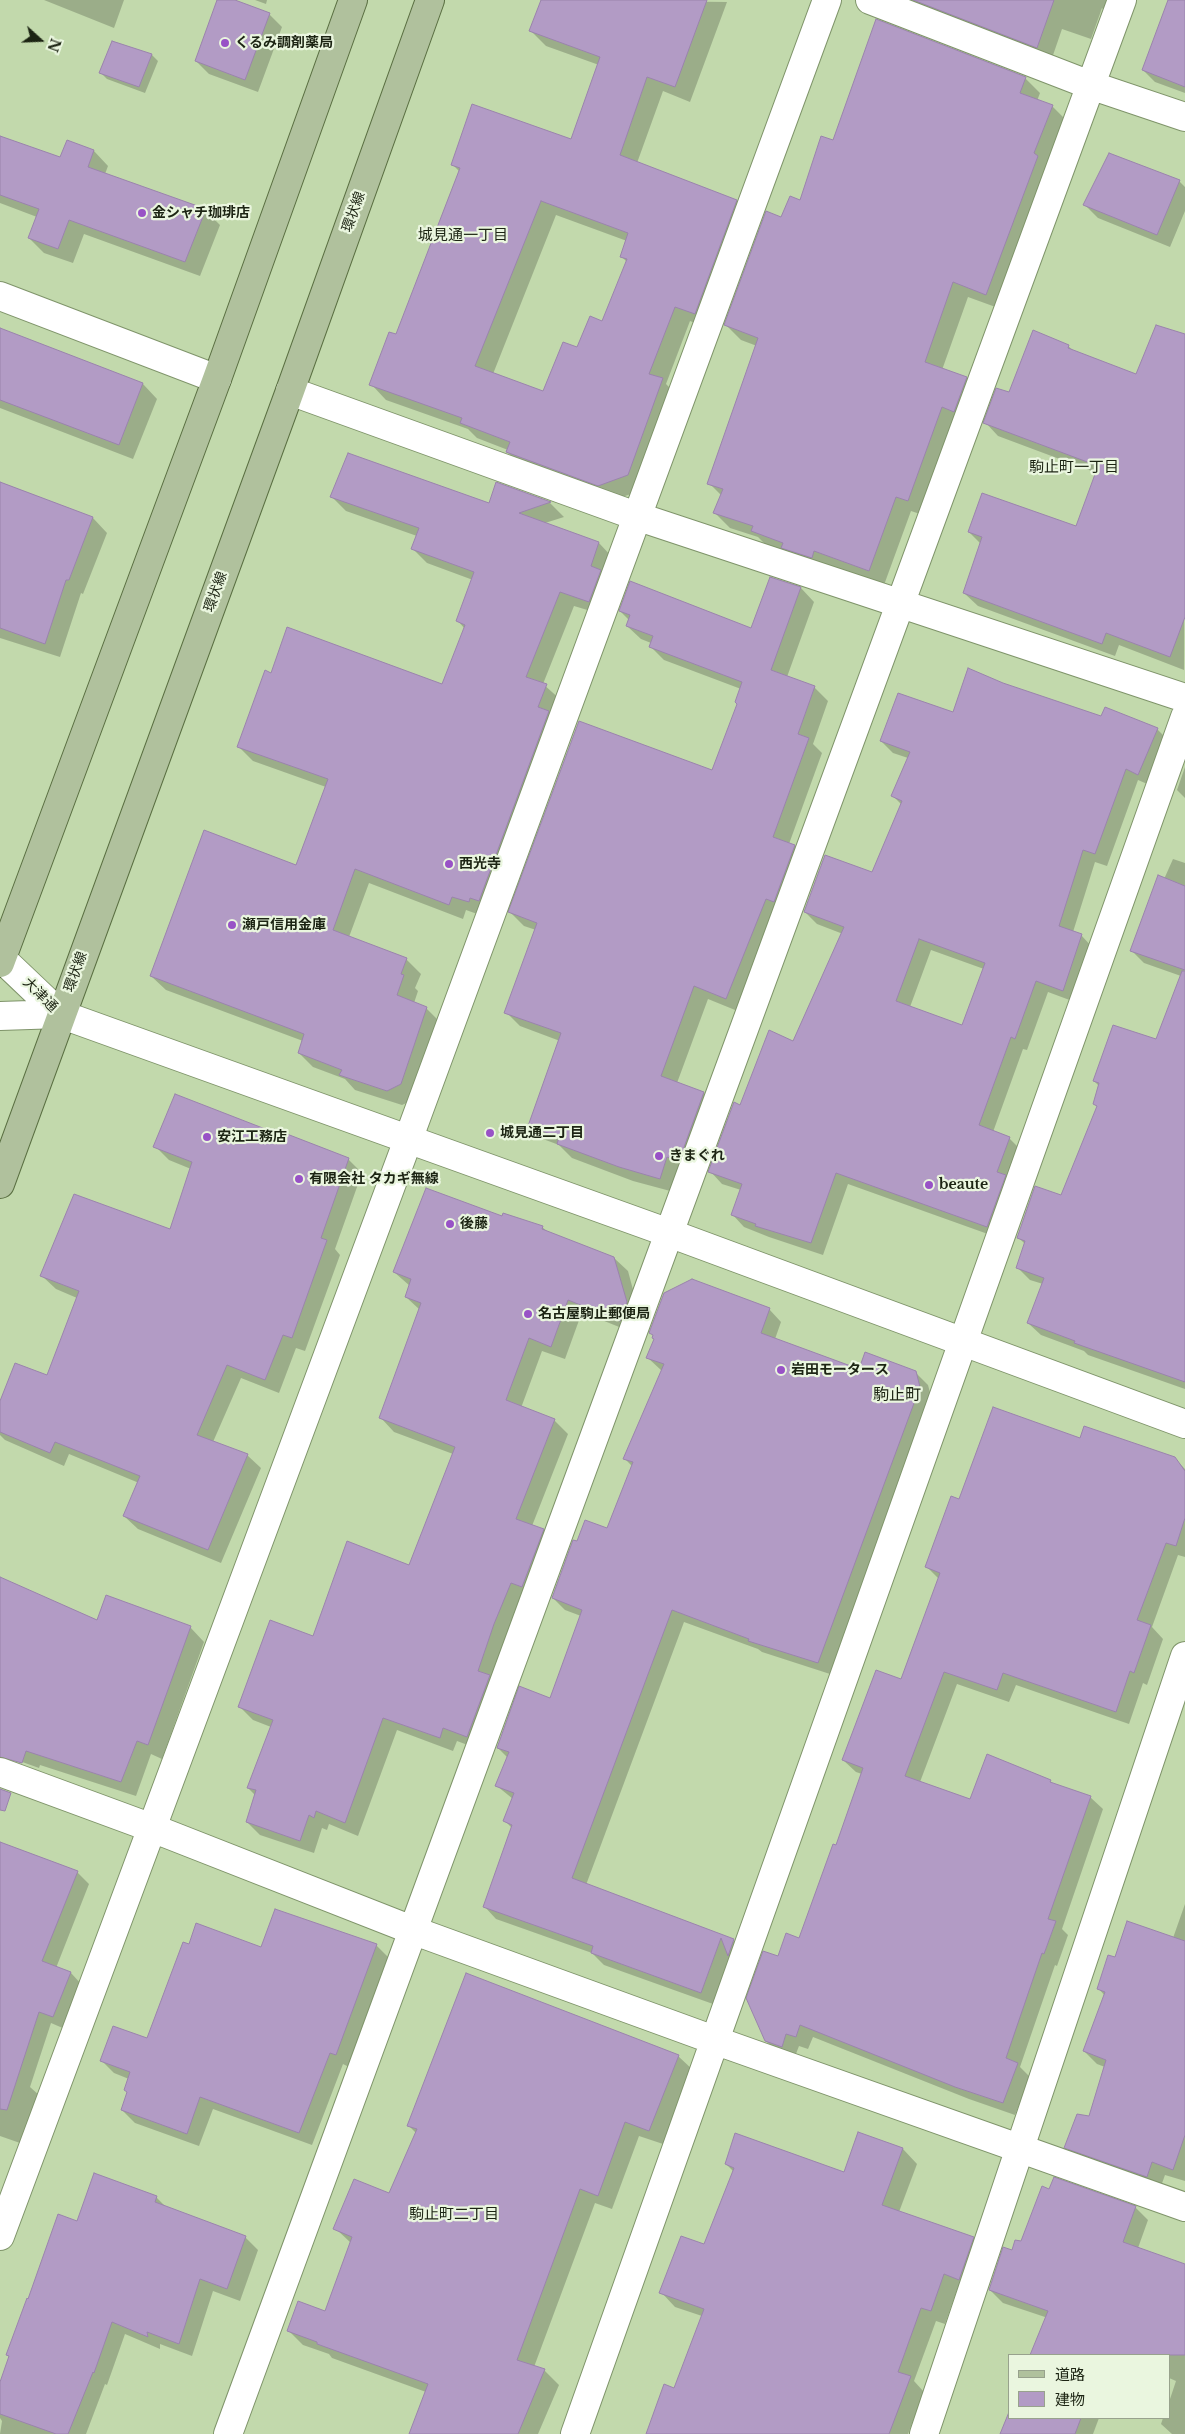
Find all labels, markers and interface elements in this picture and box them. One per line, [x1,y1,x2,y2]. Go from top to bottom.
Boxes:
north arrow [15,15,65,65]
place label: くるみ調剤薬局 [235,35,333,51]
text: N [43,36,65,54]
marker: くるみ調剤薬局 [219,37,231,49]
street label: 環状線 [339,189,369,235]
place label: 金シャチ珈琲店 [152,205,250,221]
marker: 金シャチ珈琲店 [136,207,148,219]
district label: 城見通一丁目 [418,227,508,245]
district label: 駒止町一丁目 [1029,459,1119,477]
street label: 環状線 [201,569,231,615]
place label: 西光寺 [459,856,501,872]
marker: 西光寺 [443,858,455,870]
place label: 瀬戸信用金庫 [242,917,326,933]
marker: 瀬戸信用金庫 [226,919,238,931]
street label: 環状線 [61,949,91,995]
street label: 大津通 [19,974,61,1016]
place label: 城見通二丁目 [500,1125,584,1141]
marker: 城見通二丁目 [484,1127,496,1139]
place label: 安江工務店 [217,1129,287,1145]
marker: 安江工務店 [201,1131,213,1143]
place label: きまぐれ [669,1148,725,1164]
marker: きまぐれ [653,1150,665,1162]
place label: 有限会社 タカギ無線 [309,1171,439,1187]
marker: 有限会社 タカギ無線 [293,1173,305,1185]
place label: beaute [939,1177,988,1193]
marker: beaute [923,1179,935,1191]
place label: 後藤 [460,1216,488,1232]
marker: 後藤 [444,1218,456,1230]
place label: 名古屋駒止郵便局 [538,1306,650,1322]
marker: 名古屋駒止郵便局 [522,1308,534,1320]
place label: 岩田モータース [791,1362,889,1378]
marker: 岩田モータース [775,1364,787,1376]
district label: 駒止町 [873,1385,921,1405]
district label: 駒止町二丁目 [409,2206,499,2224]
legend [1008,2354,1170,2419]
text: 道路 [1055,2365,1085,2384]
text: 建物 [1055,2390,1085,2409]

